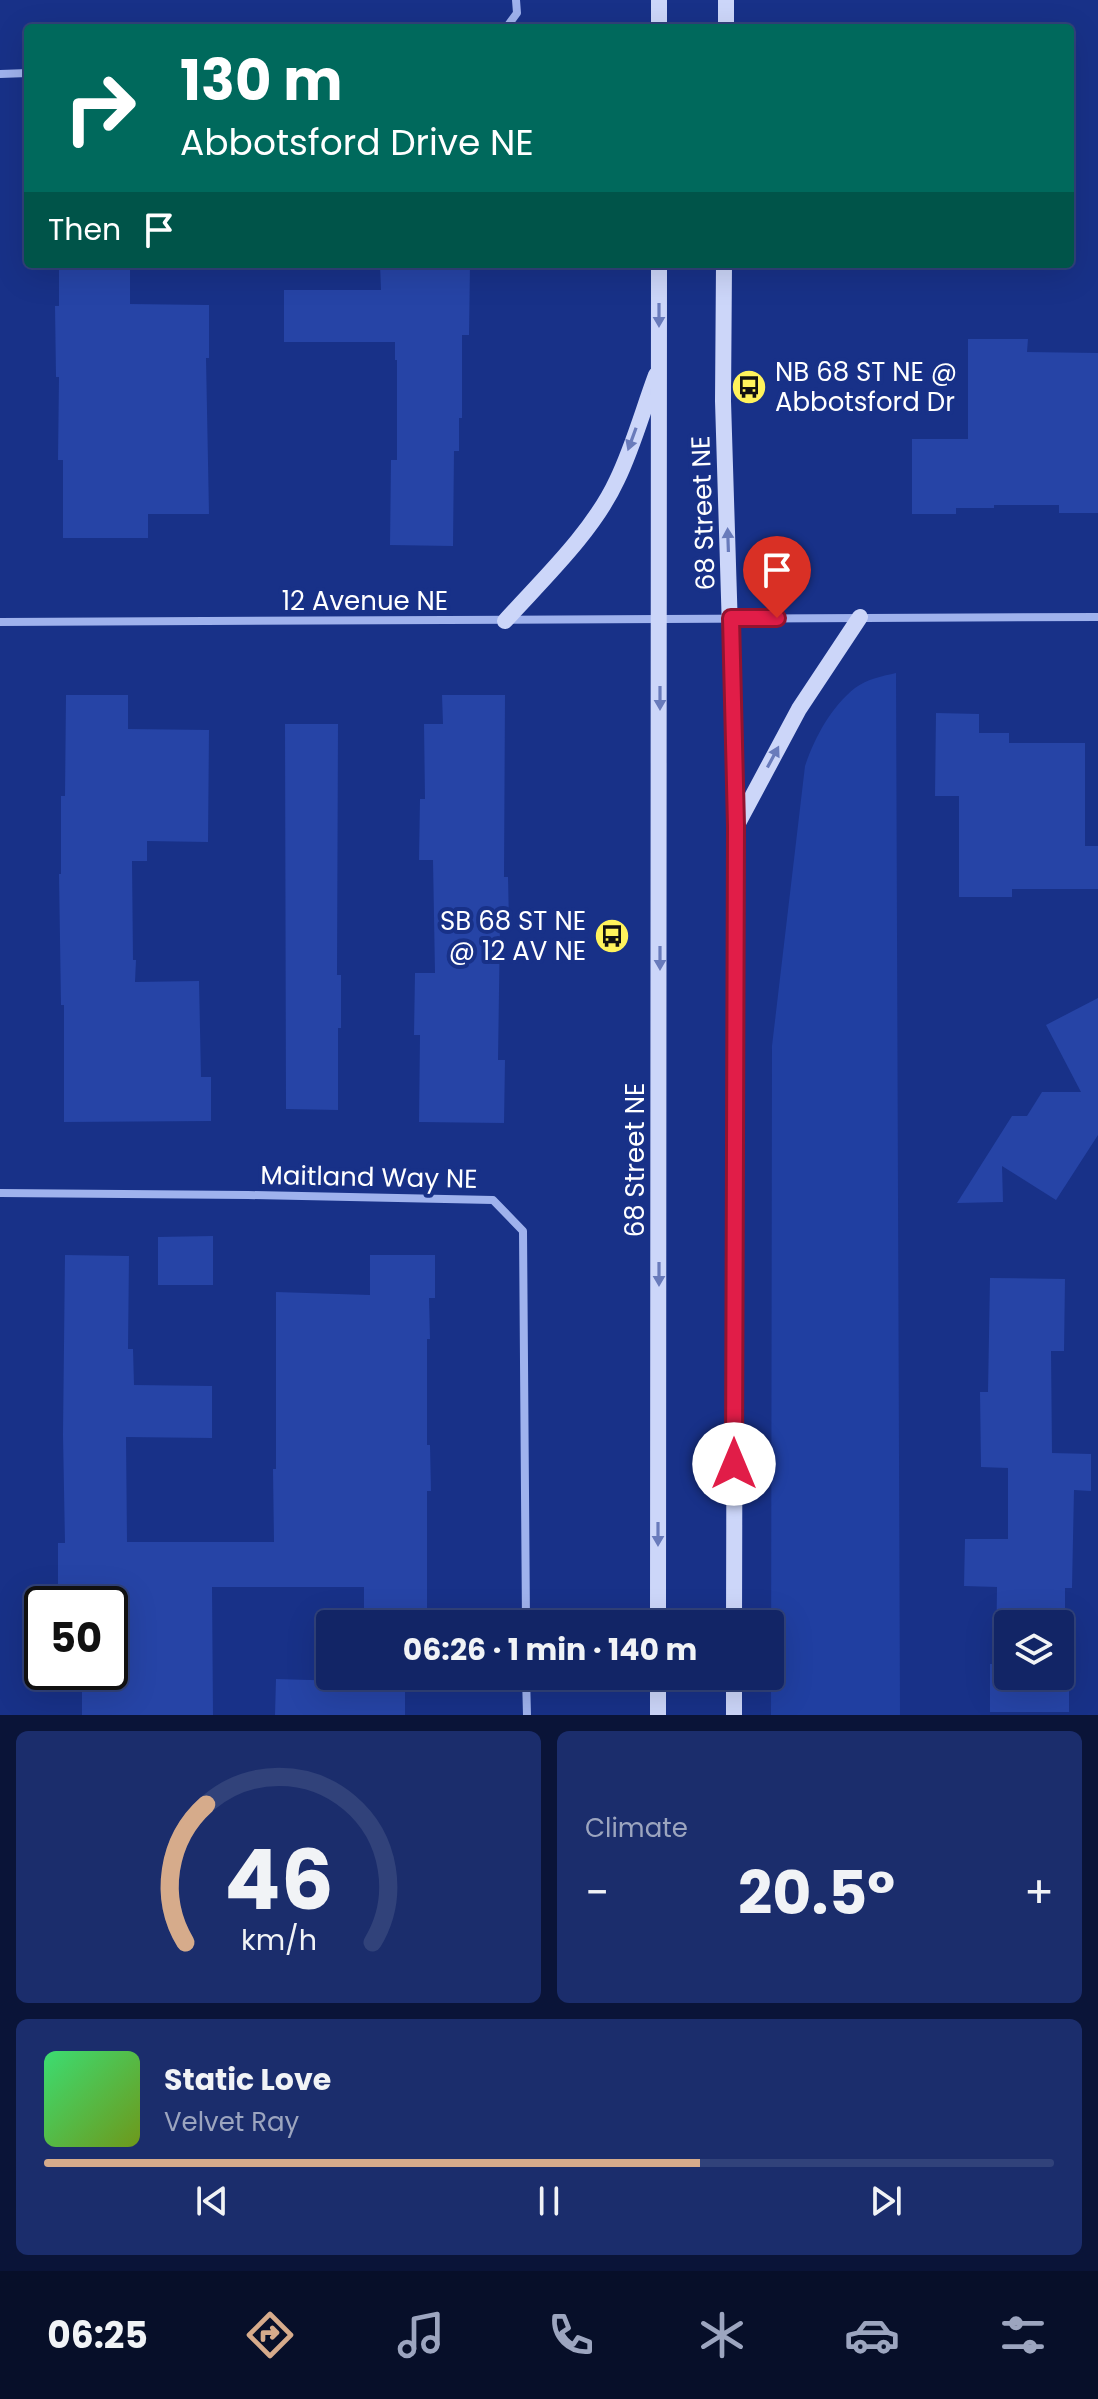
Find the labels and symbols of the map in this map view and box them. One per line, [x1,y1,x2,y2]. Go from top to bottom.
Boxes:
one-way arrow [653,303,665,328]
place label: NB 68 ST NE @ Abbotsford Dr [775,354,957,420]
bus stop icon: NB 68 ST NE @ Abbotsford Dr [730,368,768,406]
one-way arrow [625,427,638,451]
street label: 68 Street NE [682,435,724,591]
one-way arrow [722,527,735,552]
pin [743,536,811,618]
street label: 12 Avenue NE [282,583,448,619]
one-way arrow [654,686,666,711]
one-way arrow [766,746,779,769]
place label: SB 68 ST NE @ 12 AV NE [440,903,586,969]
bus stop icon: SB 68 ST NE @ 12 AV NE [593,917,631,955]
one-way arrow [654,946,666,971]
street label: 68 Street NE [617,1083,653,1237]
street label: Maitland Way NE [260,1157,478,1197]
one-way arrow [653,1262,665,1287]
position arrow [692,1422,776,1506]
one-way arrow [652,1522,664,1547]
speed limit sign: 50 [24,1586,128,1690]

